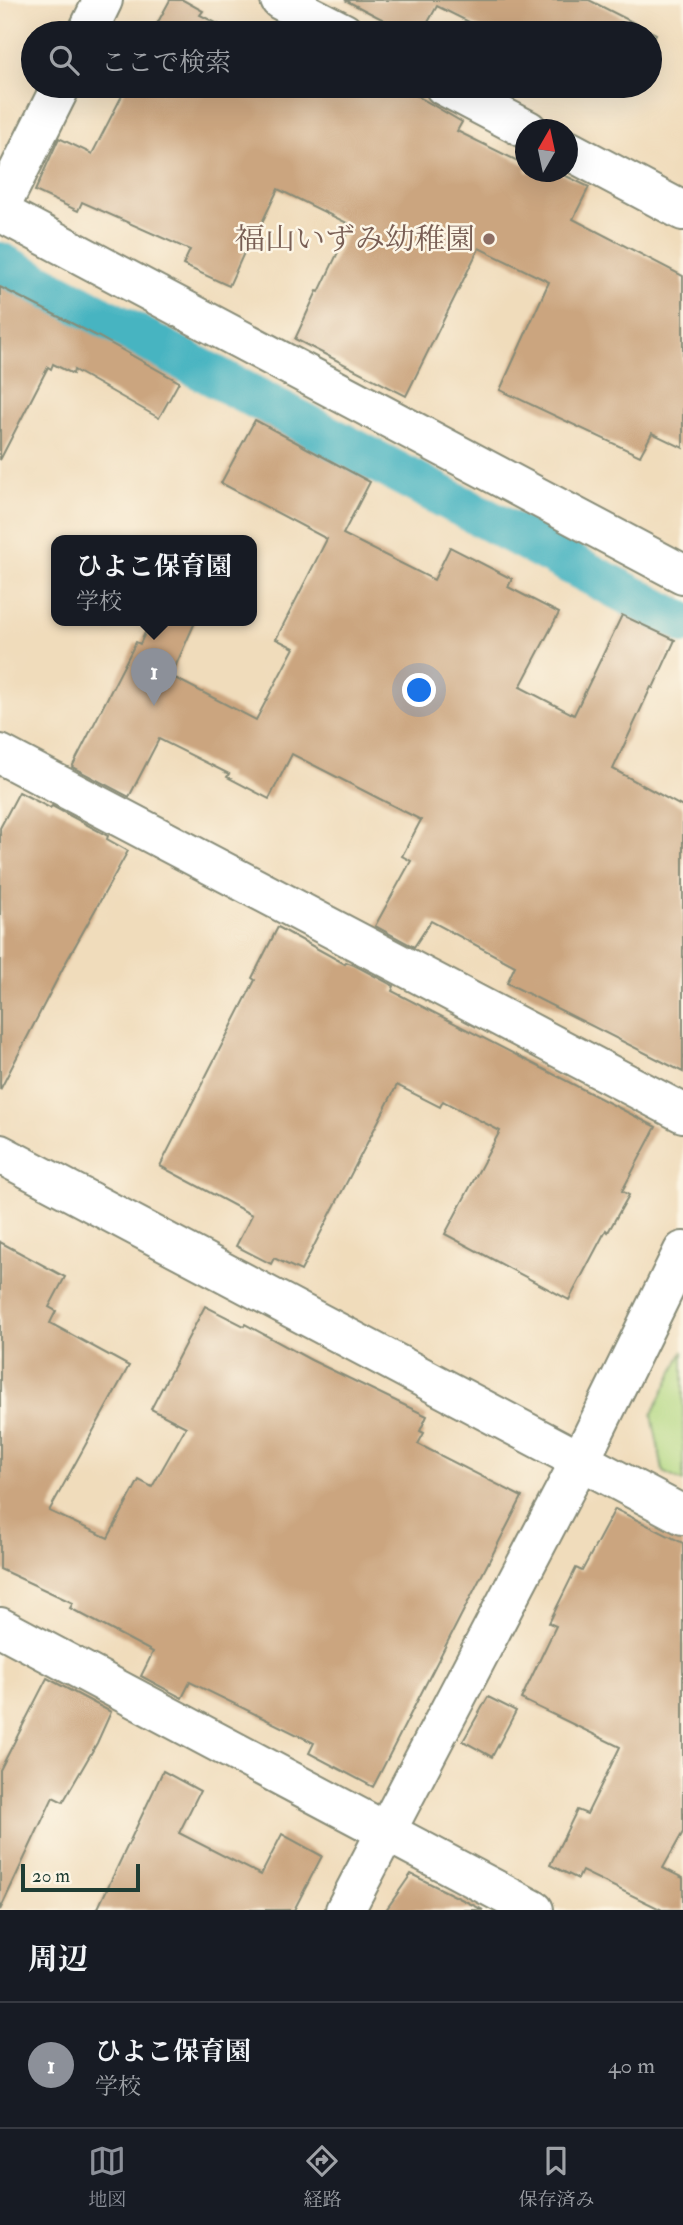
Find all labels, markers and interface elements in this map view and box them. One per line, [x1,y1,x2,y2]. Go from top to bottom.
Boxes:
search box [21,21,662,98]
icon: search [45,41,83,79]
text: ここで検索 [101,47,231,79]
north arrow [515,119,578,182]
place label: 福山いずみ幼稚園 [235,221,475,258]
marker: 福山いずみ幼稚園 [481,231,497,247]
popup [51,535,257,626]
text: ひよこ保育園 [76,551,232,583]
text: 学校 [76,587,122,616]
pin: 1 [131,648,177,706]
your location [402,673,436,707]
scale bar [21,1861,140,1893]
text: 20 m [32,1864,70,1888]
text: 周辺 [28,1941,88,1978]
text: ひよこ保育園 [95,2036,251,2068]
text: 1 [47,2051,55,2080]
text: 40 m [608,2051,655,2080]
text: 学校 [95,2072,141,2101]
tab: 地図 [88,2142,127,2212]
tab: 経路 [303,2142,342,2212]
tab: 保存済み [518,2142,595,2212]

